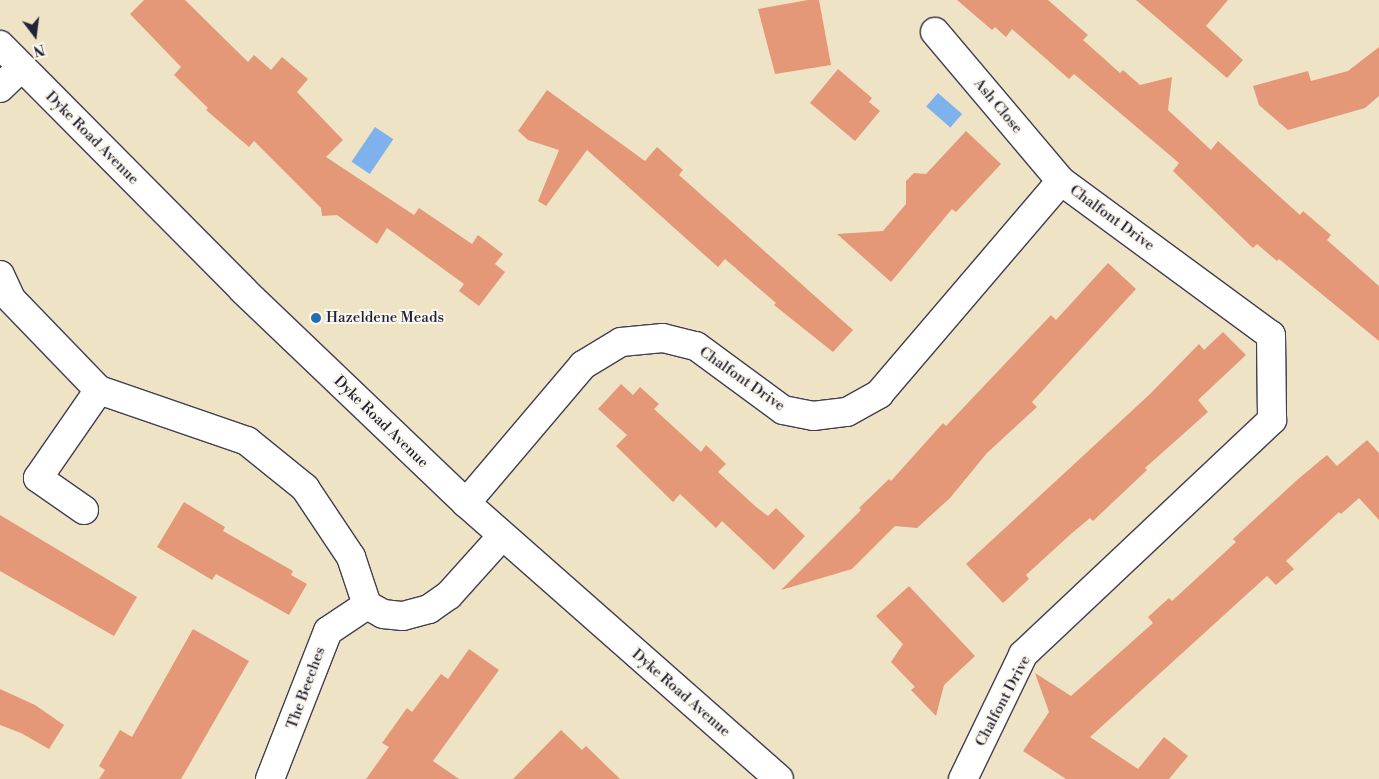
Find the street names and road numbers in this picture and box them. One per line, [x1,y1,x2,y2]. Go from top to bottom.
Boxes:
street label: Ash Close [970,75,1026,137]
street label: Dyke Road Avenue [42,88,142,188]
street label: Chalfont Drive [1066,181,1158,255]
street label: Chalfont Drive [696,343,788,415]
street label: Dyke Road Avenue [330,372,432,472]
street label: The Beeches [283,644,329,732]
street label: Dyke Road Avenue [628,645,734,741]
street label: Chalfont Drive [971,652,1035,750]

